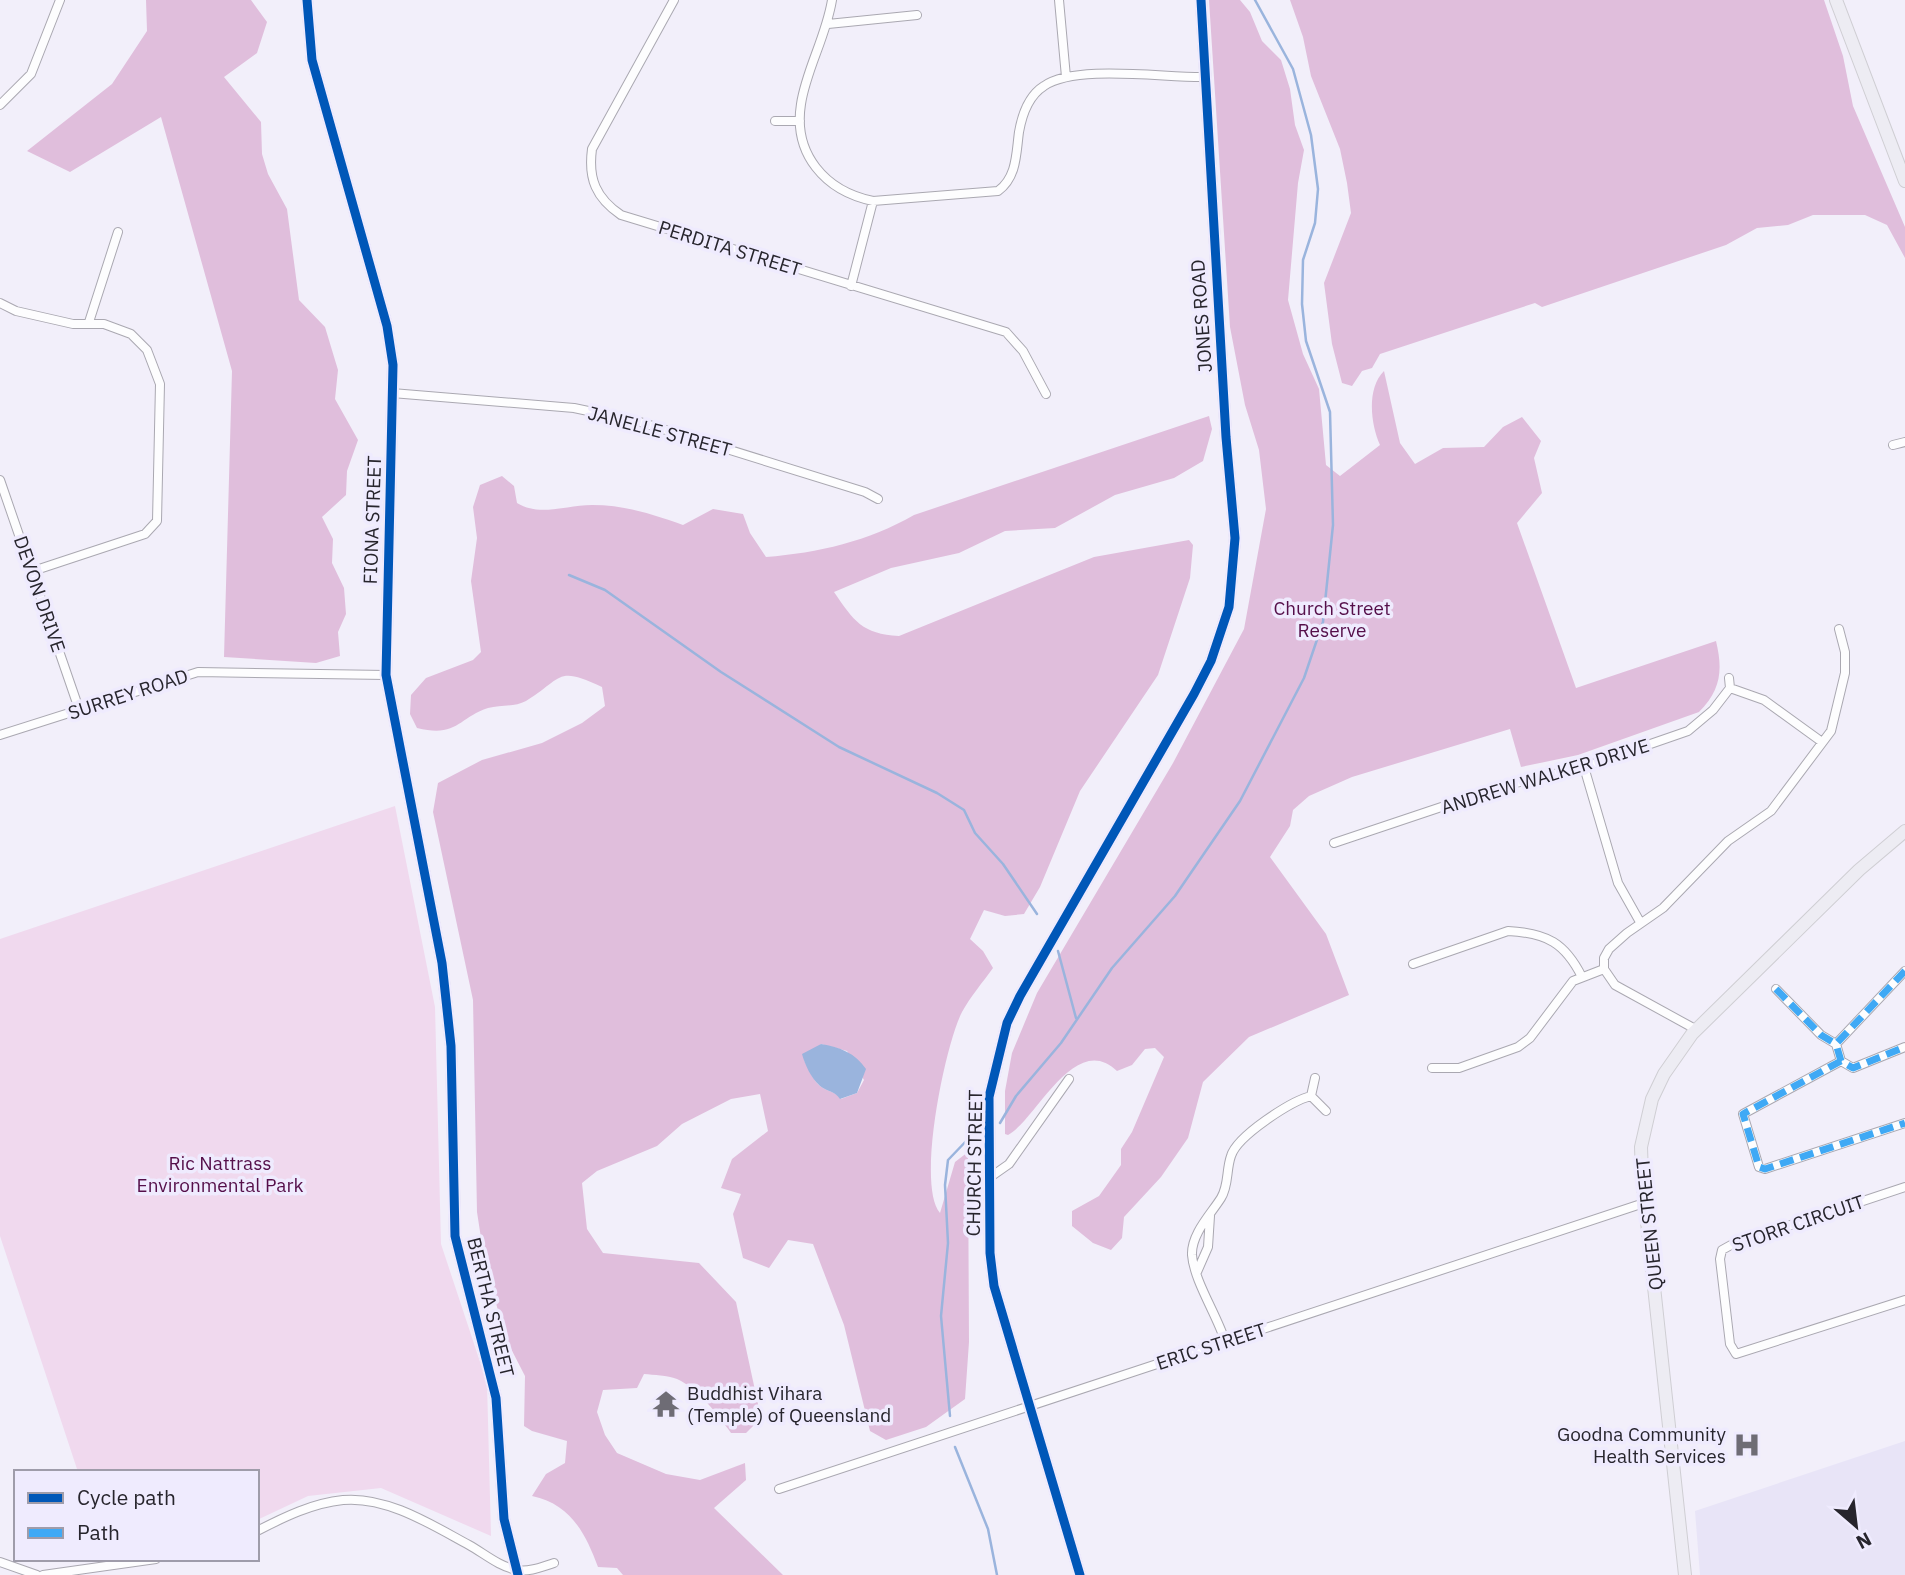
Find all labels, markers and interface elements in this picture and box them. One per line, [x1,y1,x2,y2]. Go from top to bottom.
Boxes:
street label: PERDITA STREET [656,215,804,281]
street label: JONES ROAD [1185,259,1217,373]
street label: JANELLE STREET [586,400,735,462]
street label: FIONA STREET [358,455,386,585]
street label: DEVON DRIVE [9,533,71,655]
park label: Church Street Reserve [1273,596,1391,642]
street label: SURREY ROAD [65,663,191,725]
street label: ANDREW WALKER DRIVE [1438,733,1652,819]
street label: CHURCH STREET [961,1089,987,1237]
park label: Ric Nattrass Environmental Park [137,1151,303,1197]
street label: QUEEN STREET [1630,1156,1668,1292]
street label: STORR CIRCUIT [1729,1189,1867,1257]
street label: BERTHA STREET [462,1235,520,1379]
street label: ERIC STREET [1153,1317,1269,1375]
place label: Buddhist Vihara (Temple) of Queensland [687,1381,891,1427]
temple icon: Buddhist Vihara (Temple) of Queensland [651,1389,681,1419]
place label: Goodna Community Health Services [1557,1422,1727,1468]
hospital icon: Goodna Community Health Services [1732,1430,1762,1460]
legend [14,1470,259,1561]
text: Cycle path [77,1483,176,1511]
north arrow [1821,1491,1891,1561]
text: Path [77,1518,120,1546]
text: N [1852,1527,1876,1555]

